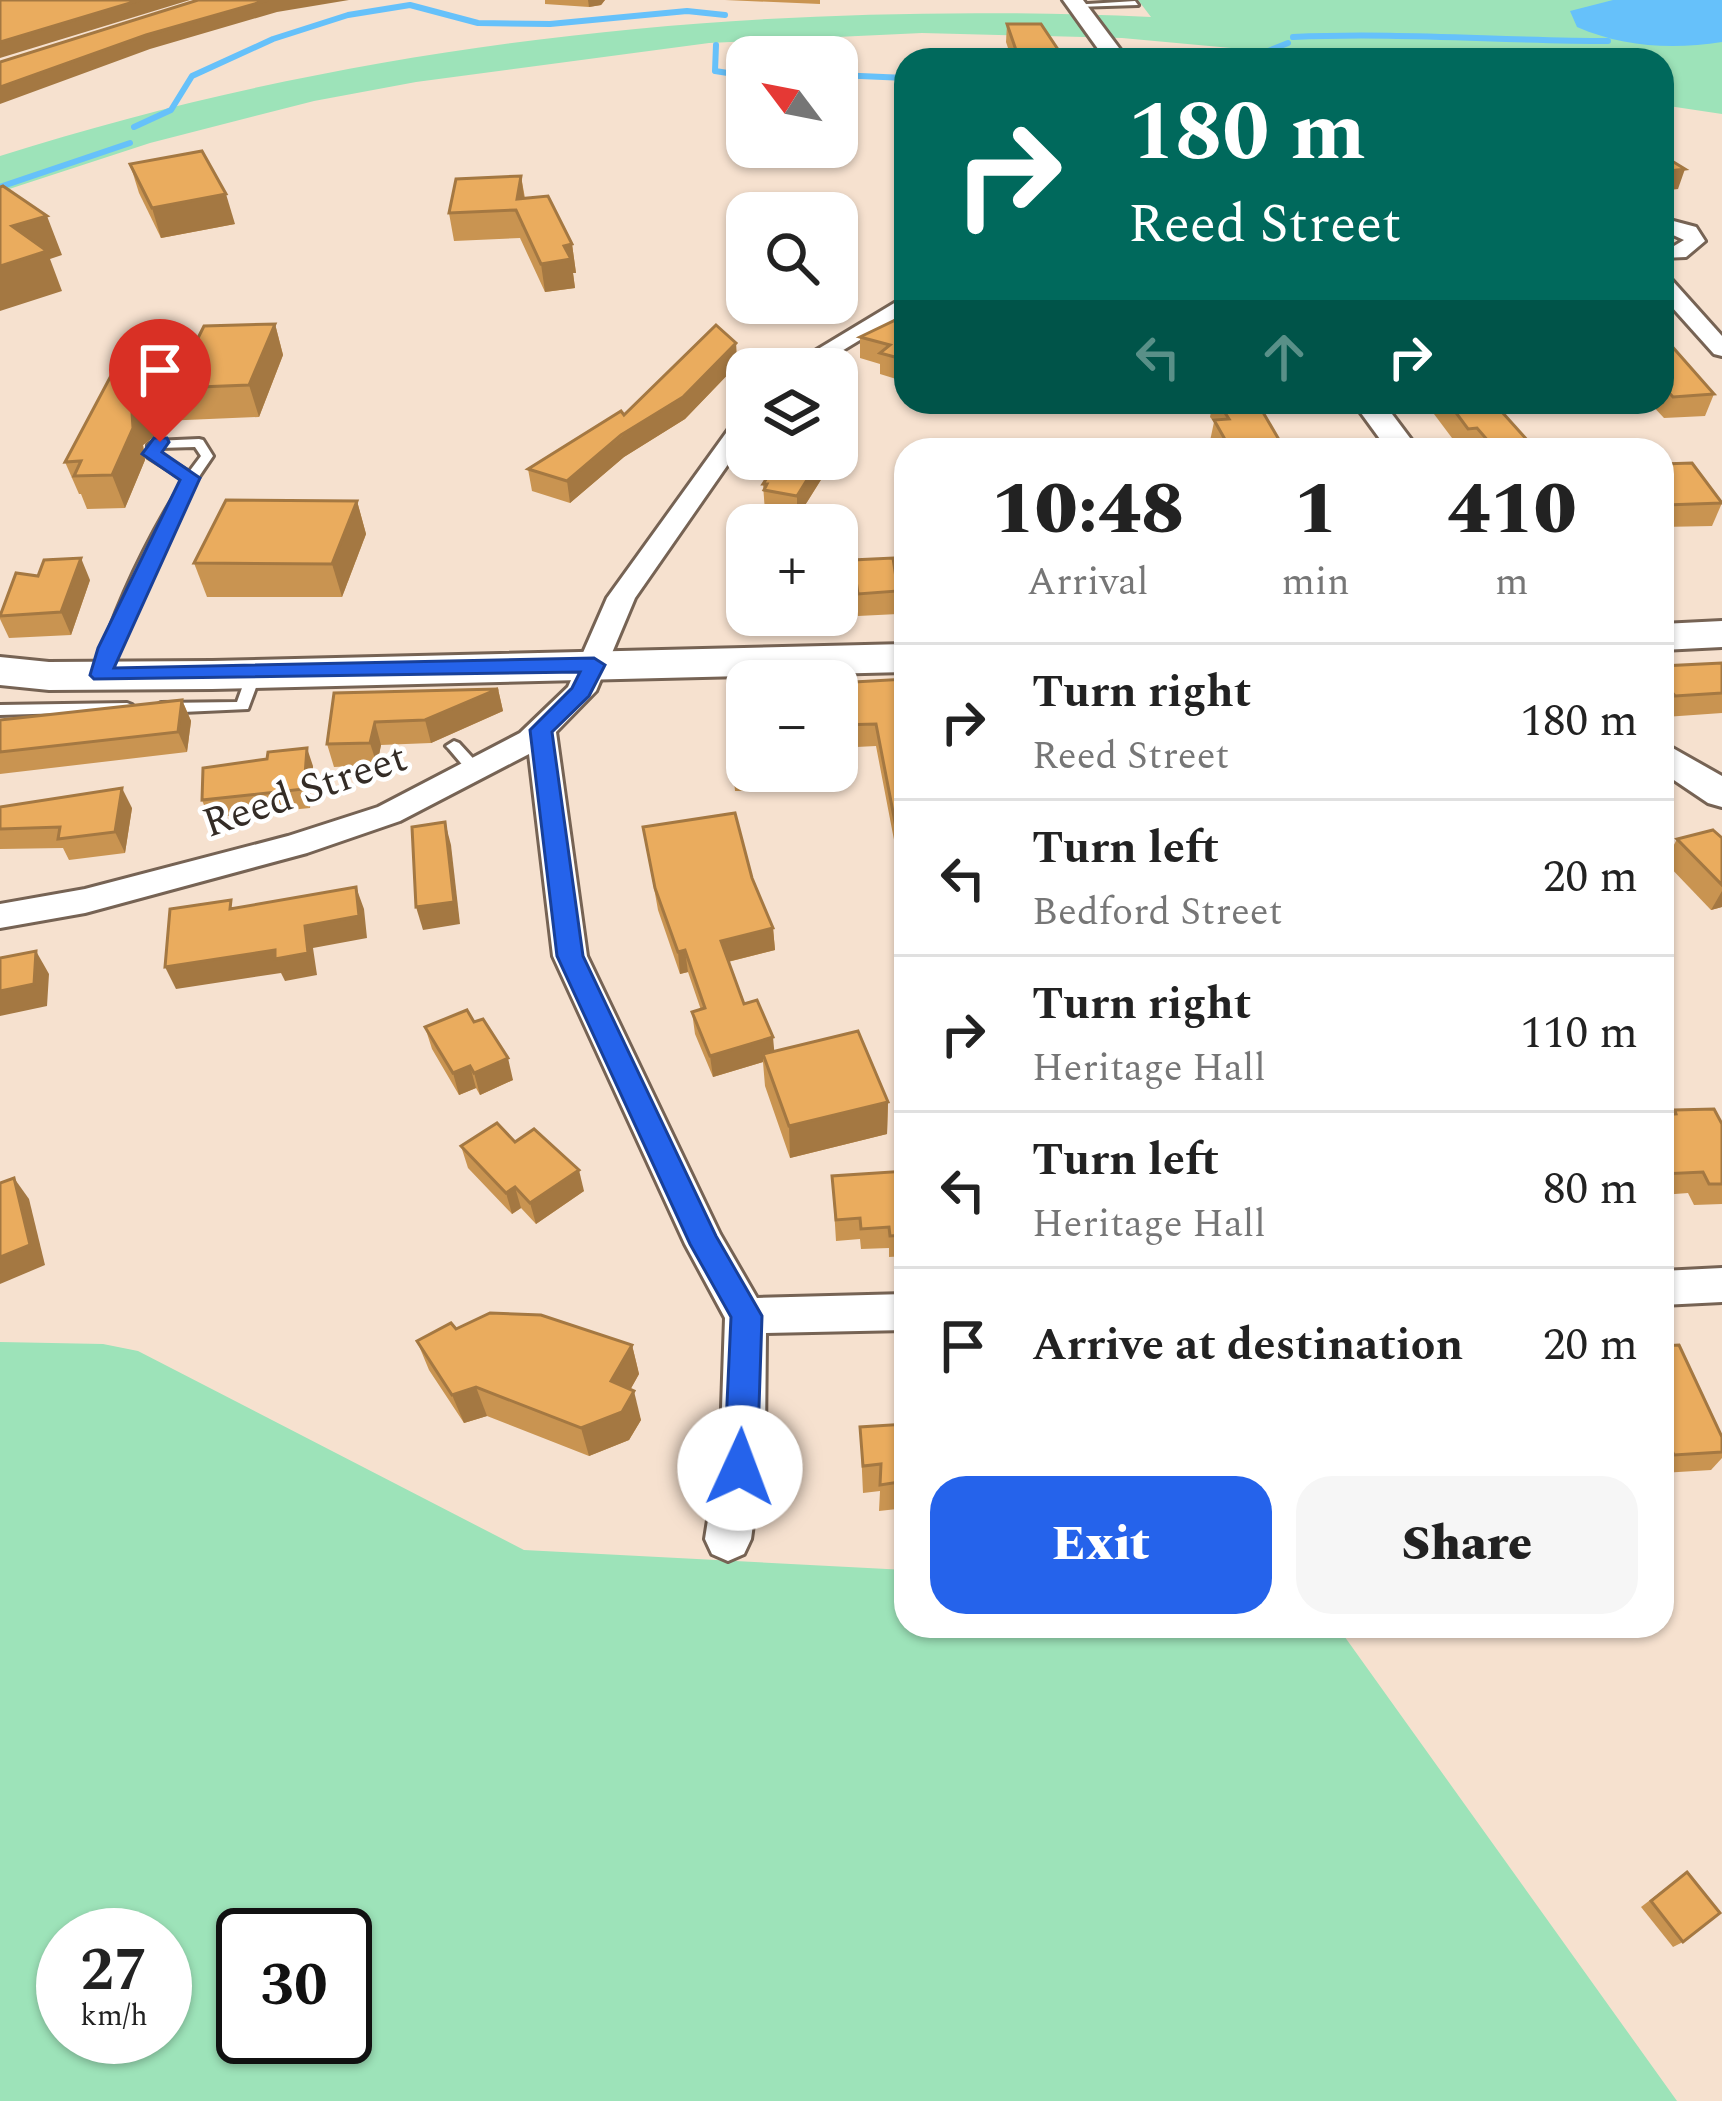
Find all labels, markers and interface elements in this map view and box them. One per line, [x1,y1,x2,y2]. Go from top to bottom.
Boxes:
north arrow [726,36,858,168]
map controls [726,36,858,792]
text: 180 m [1128,69,1366,197]
icon: right [930,96,1086,252]
text: Reed Street [1128,184,1401,266]
button: search [726,192,858,324]
pin [109,319,211,442]
icon: left [1125,324,1191,390]
icon: ahead [1251,324,1317,390]
icon: right [1377,324,1443,390]
icon: arrive [127,337,193,403]
button: layers [726,348,858,480]
text: 10:48 [991,456,1184,565]
text: 1 [1294,456,1337,565]
text: 410 [1447,456,1577,565]
button: + [726,504,858,636]
text: Arrival [1027,553,1149,612]
text: min [1282,553,1350,612]
text: m [1495,553,1529,612]
text: Turn right [1032,658,1251,727]
button: − [726,660,858,792]
text: 180 m [1521,687,1638,756]
icon: right [930,689,996,755]
street label: Reed Street [194,727,416,855]
text: Reed Street [1032,727,1229,786]
text: Turn left [1032,814,1219,883]
text: 20 m [1543,843,1638,912]
icon: left [930,845,996,911]
text: Bedford Street [1032,883,1283,942]
text: Turn right [1032,970,1251,1039]
text: 110 m [1521,999,1638,1068]
icon: right [930,1001,996,1067]
text: Heritage Hall [1032,1039,1266,1098]
text: Turn left [1032,1126,1219,1195]
text: 80 m [1543,1155,1638,1224]
icon: left [930,1157,996,1223]
text: Heritage Hall [1032,1195,1266,1254]
text: Arrive at destination [1032,1311,1463,1380]
text: 20 m [1543,1311,1638,1380]
icon: arrive [930,1313,996,1379]
position arrow [677,1405,803,1531]
button: Exit [930,1476,1272,1614]
button: Share [1296,1476,1638,1614]
speed limit sign: 30 [216,1908,372,2064]
text: 27 [80,1925,148,2017]
text: km/h [80,1993,148,2039]

